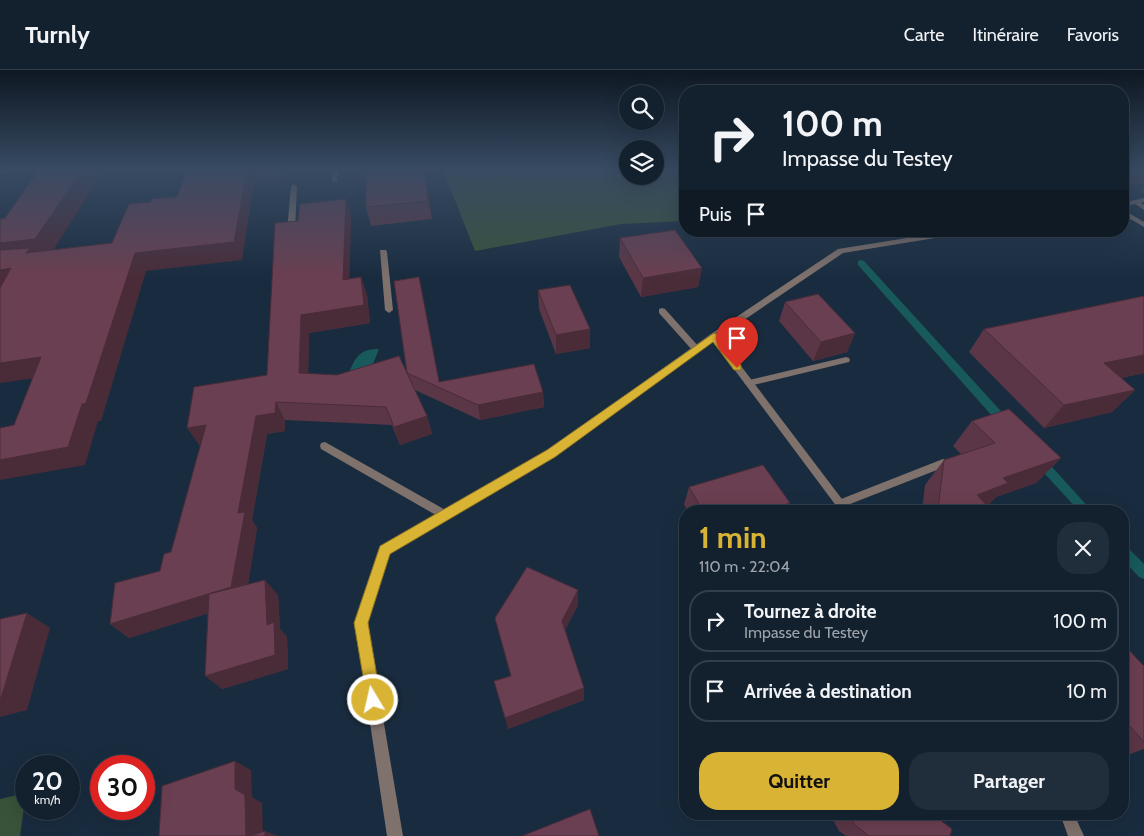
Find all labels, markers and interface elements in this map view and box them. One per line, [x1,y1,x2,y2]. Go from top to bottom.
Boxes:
text: Turnly [25,20,90,49]
text: Carte [904,24,944,46]
text: Itinéraire [972,24,1039,46]
text: Favoris [1067,24,1119,46]
map controls [619,85,664,185]
button: search [619,85,664,130]
text: 100 m [782,102,883,145]
icon: right [699,105,764,170]
button: layers [619,140,664,185]
text: Impasse du Testey [782,145,953,172]
icon: arrive [742,200,770,228]
text: Puis [699,203,732,226]
pin [716,317,758,368]
icon: arrive [723,324,751,352]
text: 1 min [699,519,767,556]
button: close [1057,522,1109,574]
text: 110 m · 22:04 [699,557,790,576]
text: Tournez à droite [744,600,877,623]
icon: right [701,607,729,635]
text: 100 m [1053,610,1107,633]
text: Impasse du Testey [744,623,868,642]
position arrow [346,673,398,725]
icon: arrive [701,677,729,705]
text: Arrivée à destination [744,680,912,703]
text: 10 m [1067,680,1107,703]
button: Quitter [699,752,899,810]
button: Partager [909,752,1109,810]
speed limit sign: 30 [90,755,155,820]
text: 20 [32,766,63,796]
text: km/h [34,792,61,807]

